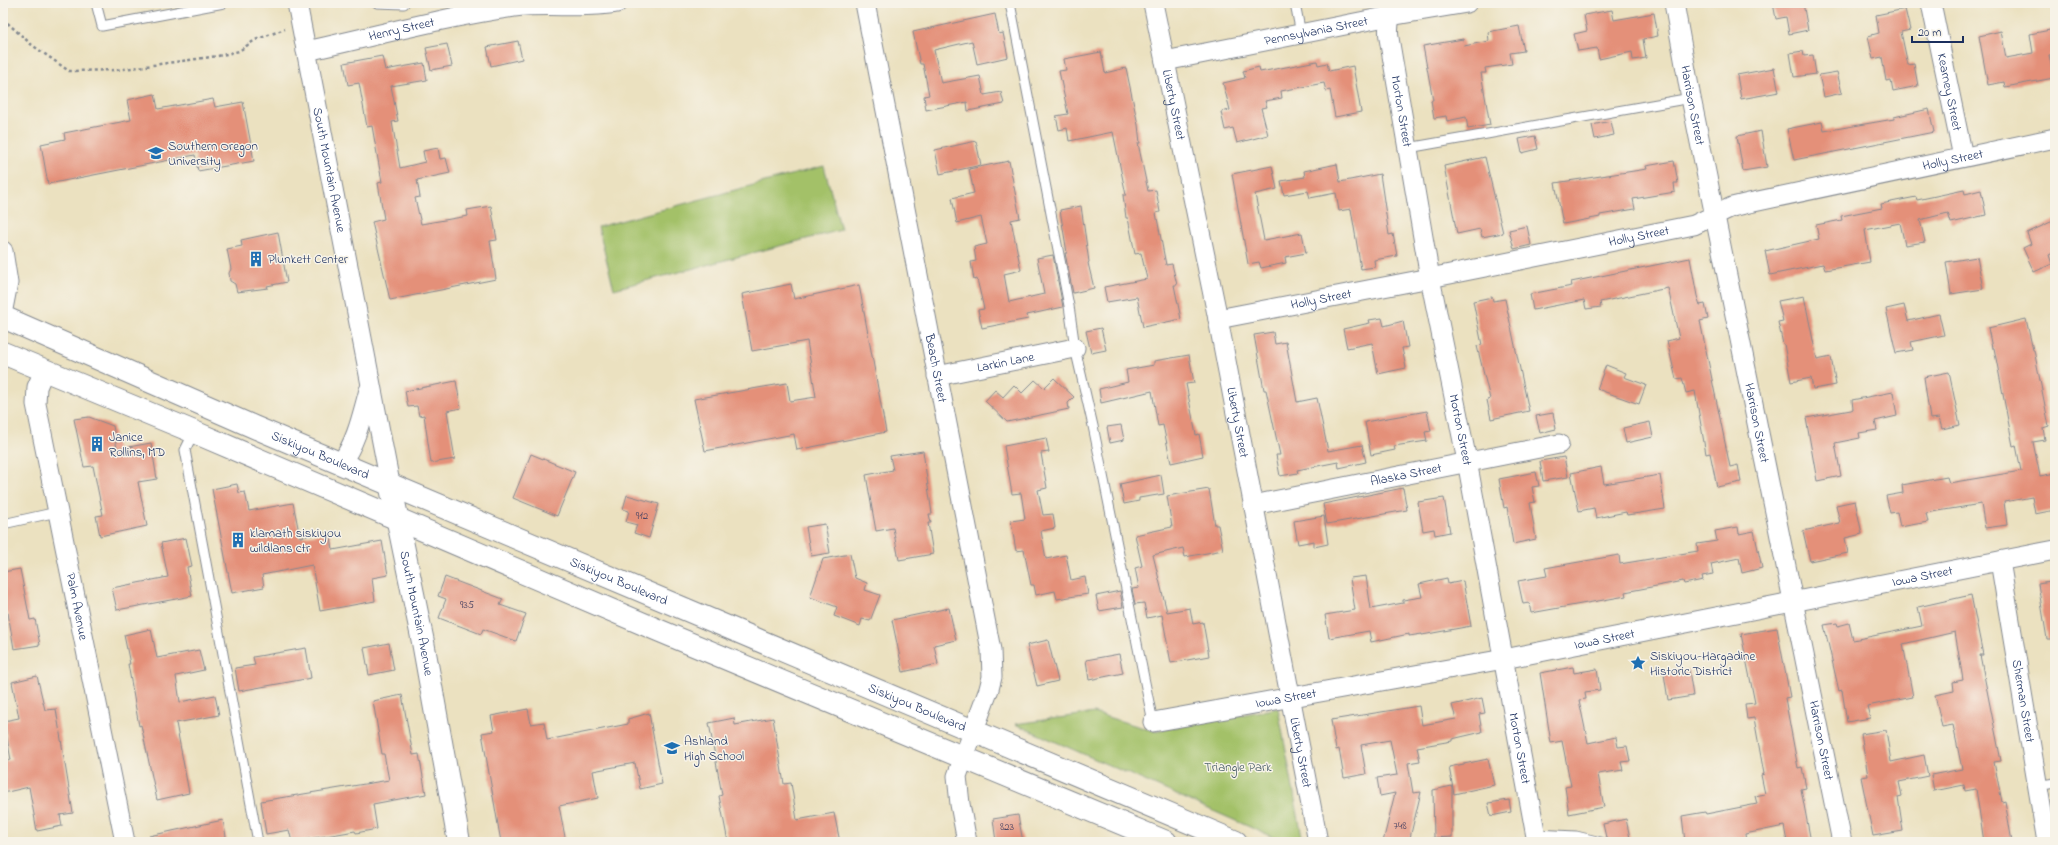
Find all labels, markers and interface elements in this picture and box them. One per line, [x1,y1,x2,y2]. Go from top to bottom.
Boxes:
street label: Pennsylvania Street [1262,11,1370,50]
street label: Henry Street [367,12,437,46]
scale bar [1912,18,1963,44]
text: 20 m [1918,24,1941,42]
street label: Kearney Street [1932,52,1967,133]
street label: Harrison Street [1676,64,1710,147]
street label: Liberty Street [1157,68,1191,142]
street label: Morton Street [1386,74,1417,149]
street label: South Mountain Avenue [308,106,351,234]
place label: Southern Oregon University [168,137,258,172]
school or university icon: Southern Oregon University [147,144,165,162]
street label: Holly Street [1921,144,1985,175]
street label: Holly Street [1607,221,1672,251]
building icon: Plunkett Center [247,250,265,268]
place label: Plunkett Center [268,250,349,269]
street label: Holly Street [1289,284,1354,314]
street label: Beach Street [920,331,952,405]
street label: Larkin Lane [975,347,1036,377]
street label: Harrison Street [1740,381,1774,465]
street label: Liberty Street [1222,386,1254,460]
street label: Morton Street [1444,392,1477,468]
street label: Siskiyou Boulevard [268,426,373,484]
place label: Janice Rollins, MD [109,428,165,462]
building icon: Janice Rollins, MD [88,435,106,453]
street label: Alaska Street [1369,458,1444,491]
house number: 912 [636,508,649,524]
place label: klamath siskiyou wildlans ctr [250,524,341,558]
building icon: klamath siskiyou wildlans ctr [229,531,247,549]
street label: South Mountain Avenue [395,549,438,678]
street label: Siskiyou Boulevard [567,552,671,611]
street label: Iowa Street [1890,561,1955,592]
street label: Palm Avenue [61,571,93,642]
house number: 935 [460,597,474,613]
street label: Iowa Street [1572,624,1637,654]
place label: Siskiyou-Hargadine Historic District [1650,647,1756,681]
place icon: Siskiyou-Hargadine Historic District [1629,654,1647,672]
street label: Sherman Street [2007,658,2040,745]
street label: Siskiyou Boulevard [865,678,970,737]
street label: Iowa Street [1254,683,1318,713]
street label: Harrison Street [1804,699,1839,783]
street label: Morton Street [1504,711,1536,786]
street label: Liberty Street [1285,716,1317,790]
place label: Ashland High School [684,732,744,767]
school or university icon: Ashland High School [663,739,681,757]
park label: Triangle Park [1204,758,1272,778]
house number: 748 [1393,818,1407,834]
house number: 823 [1000,819,1015,835]

